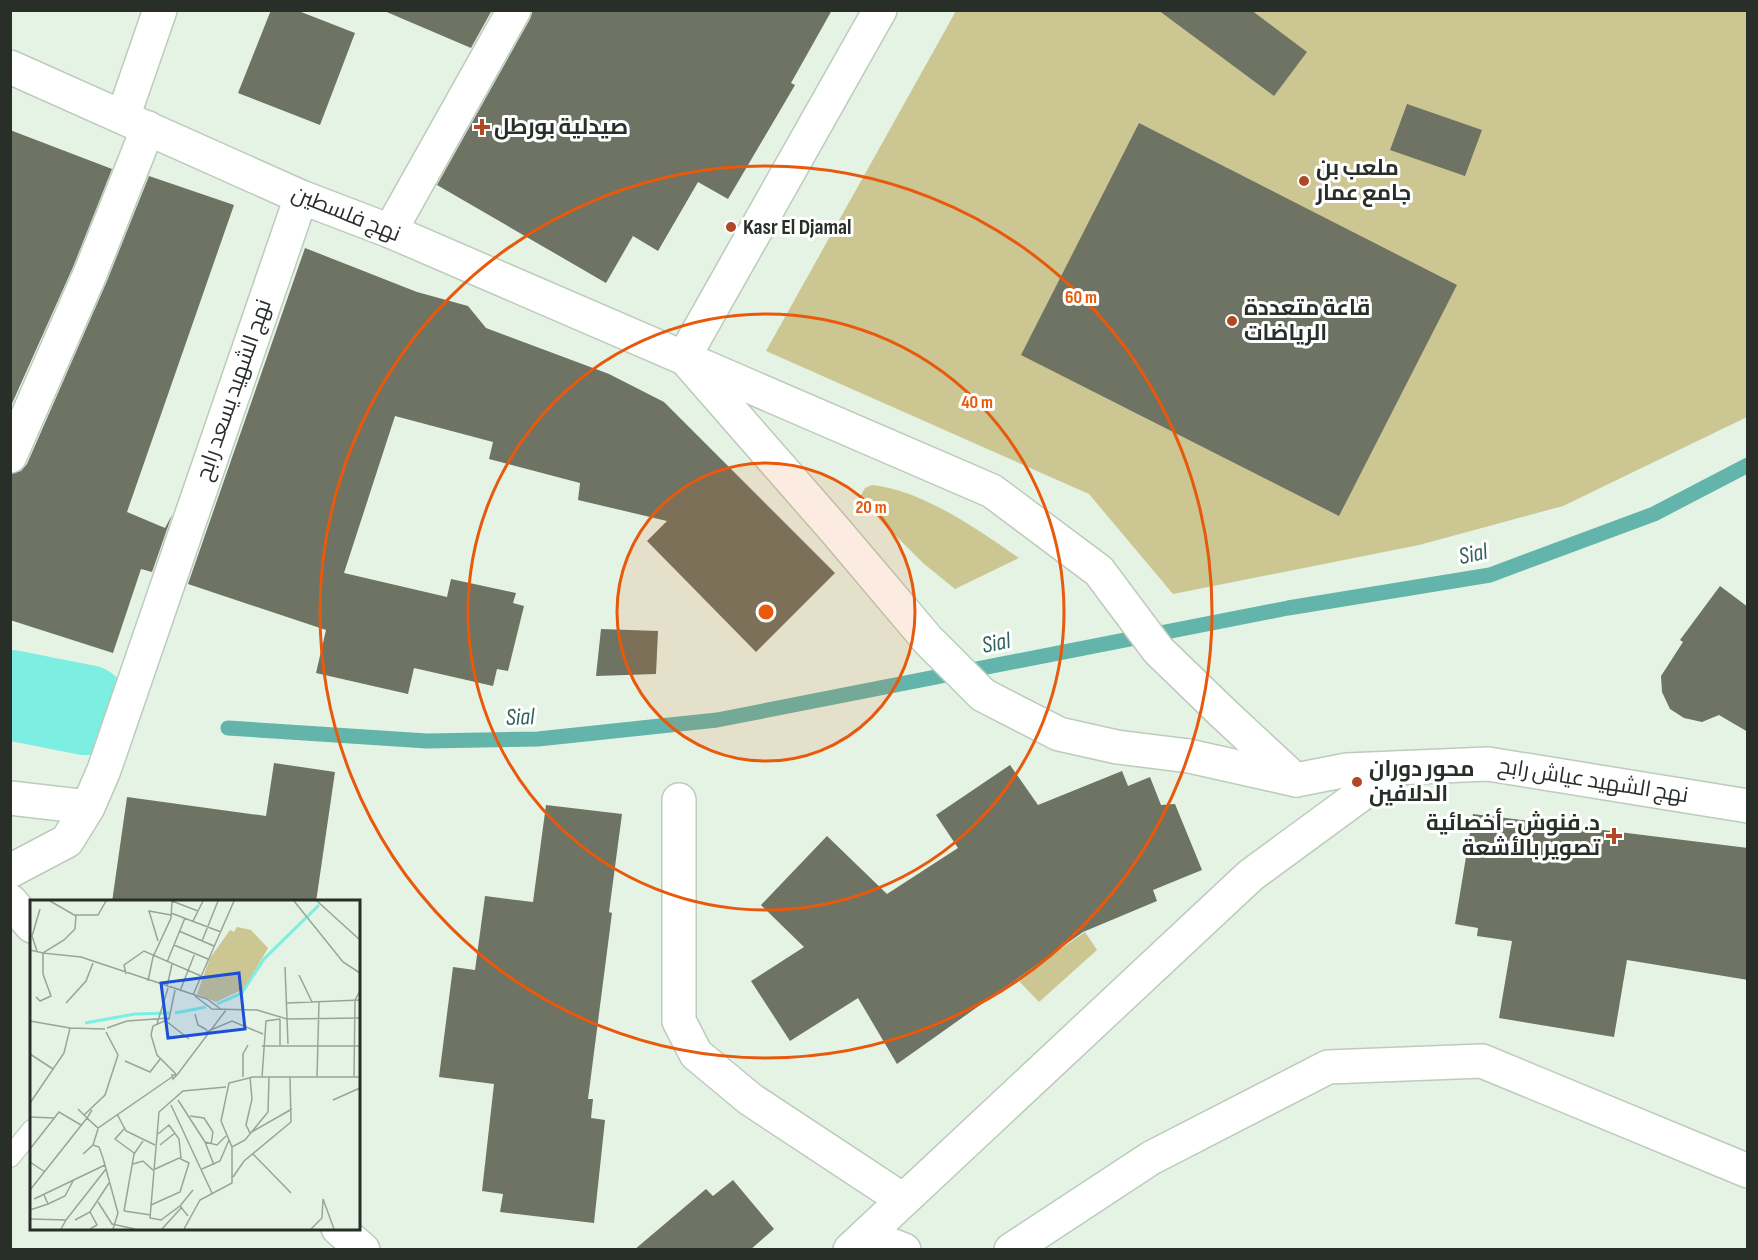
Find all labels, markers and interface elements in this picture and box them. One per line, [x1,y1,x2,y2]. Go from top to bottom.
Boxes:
place label: صيدلية بورطل [494,114,628,141]
marker: صيدلية بورطل [475,120,489,134]
place label: ملعب بن جامع عمار [1315,155,1411,207]
marker: ملعب بن جامع عمار [1297,174,1311,188]
street label: نهج فلسطين [288,180,404,248]
place label: Kasr El Djamal [743,214,852,241]
marker: Kasr El Djamal [724,220,738,234]
text: 60 m [1065,287,1097,308]
place label: قاعة متعددة الرياضات [1244,295,1370,347]
street label: نهج الشهيد يسعد رابح [190,296,278,484]
marker: قاعة متعددة الرياضات [1225,314,1239,328]
text: 40 m [961,392,993,413]
text: 20 m [855,497,887,518]
water label: Sial [1456,537,1491,571]
centre of rings [756,602,776,622]
water label: Sial [979,626,1013,660]
water label: Sial [505,702,535,732]
street label: نهج الشهيد عياش رابح [1496,753,1690,809]
place label: محور دوران الدلافين [1369,756,1475,808]
marker: محور دوران الدلافين [1350,775,1364,789]
place label: د. فنوش - أخصائية تصوير بالأشعة [1426,808,1601,862]
marker: د. فنوش - أخصائية تصوير بالأشعة [1605,827,1623,845]
inset map [30,900,360,1230]

